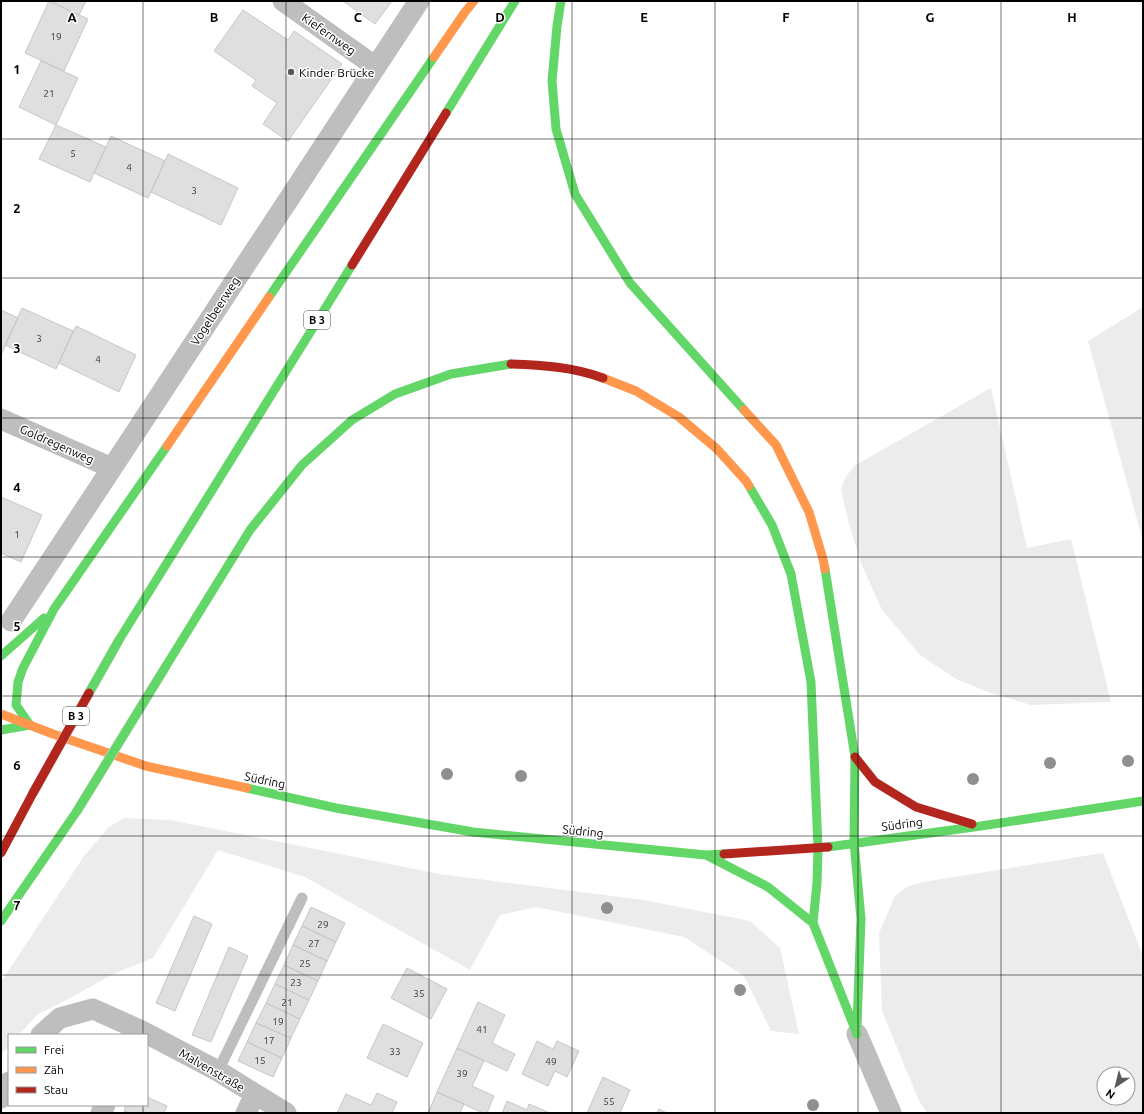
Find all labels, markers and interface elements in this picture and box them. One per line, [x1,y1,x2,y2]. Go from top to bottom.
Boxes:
text: A [67,10,77,24]
text: B [210,10,219,24]
text: C [354,10,363,24]
text: D [495,10,505,24]
text: E [640,10,648,24]
text: F [782,10,790,24]
text: G [926,10,935,24]
text: H [1067,10,1077,24]
street label: Kiefernweg [300,11,358,57]
house number: 19 [50,31,62,42]
text: 1 [13,62,21,76]
place label: Kinder Brücke [299,66,374,79]
marker: Kinder Brücke [286,67,296,77]
house number: 21 [43,88,55,99]
house number: 5 [70,148,76,159]
house number: 4 [126,162,132,173]
house number: 3 [191,185,197,196]
text: 2 [13,201,21,215]
street label: Vogelbeerweg [188,274,242,348]
road number: B 3 [304,311,330,329]
house number: 3 [36,333,42,344]
text: 3 [13,341,21,355]
house number: 4 [95,354,101,365]
street label: Goldregenweg [18,422,96,466]
text: 4 [13,480,21,494]
house number: 1 [14,529,20,540]
text: 5 [13,619,21,633]
road number: B 3 [63,707,89,725]
text: 6 [13,758,21,772]
street label: Südring [243,769,287,791]
street label: Südring [881,815,923,833]
street label: Südring [562,822,604,840]
text: 7 [13,898,21,912]
house number: 29 [317,919,329,930]
house number: 27 [308,938,320,949]
house number: 25 [299,958,311,969]
house number: 23 [290,977,302,988]
house number: 35 [413,988,425,999]
house number: 21 [281,997,293,1008]
house number: 19 [272,1016,284,1027]
house number: 41 [476,1024,488,1035]
legend [8,1034,148,1106]
house number: 17 [263,1035,275,1046]
text: Frei [44,1043,64,1056]
street label: Malvenstraße [177,1046,247,1094]
house number: 33 [389,1046,401,1057]
house number: 15 [254,1055,266,1066]
house number: 49 [545,1056,557,1067]
text: Zäh [44,1063,64,1076]
north arrow [1096,1066,1136,1106]
house number: 39 [456,1068,468,1079]
text: Stau [44,1083,68,1096]
text: N [1103,1087,1117,1101]
house number: 55 [603,1096,615,1107]

